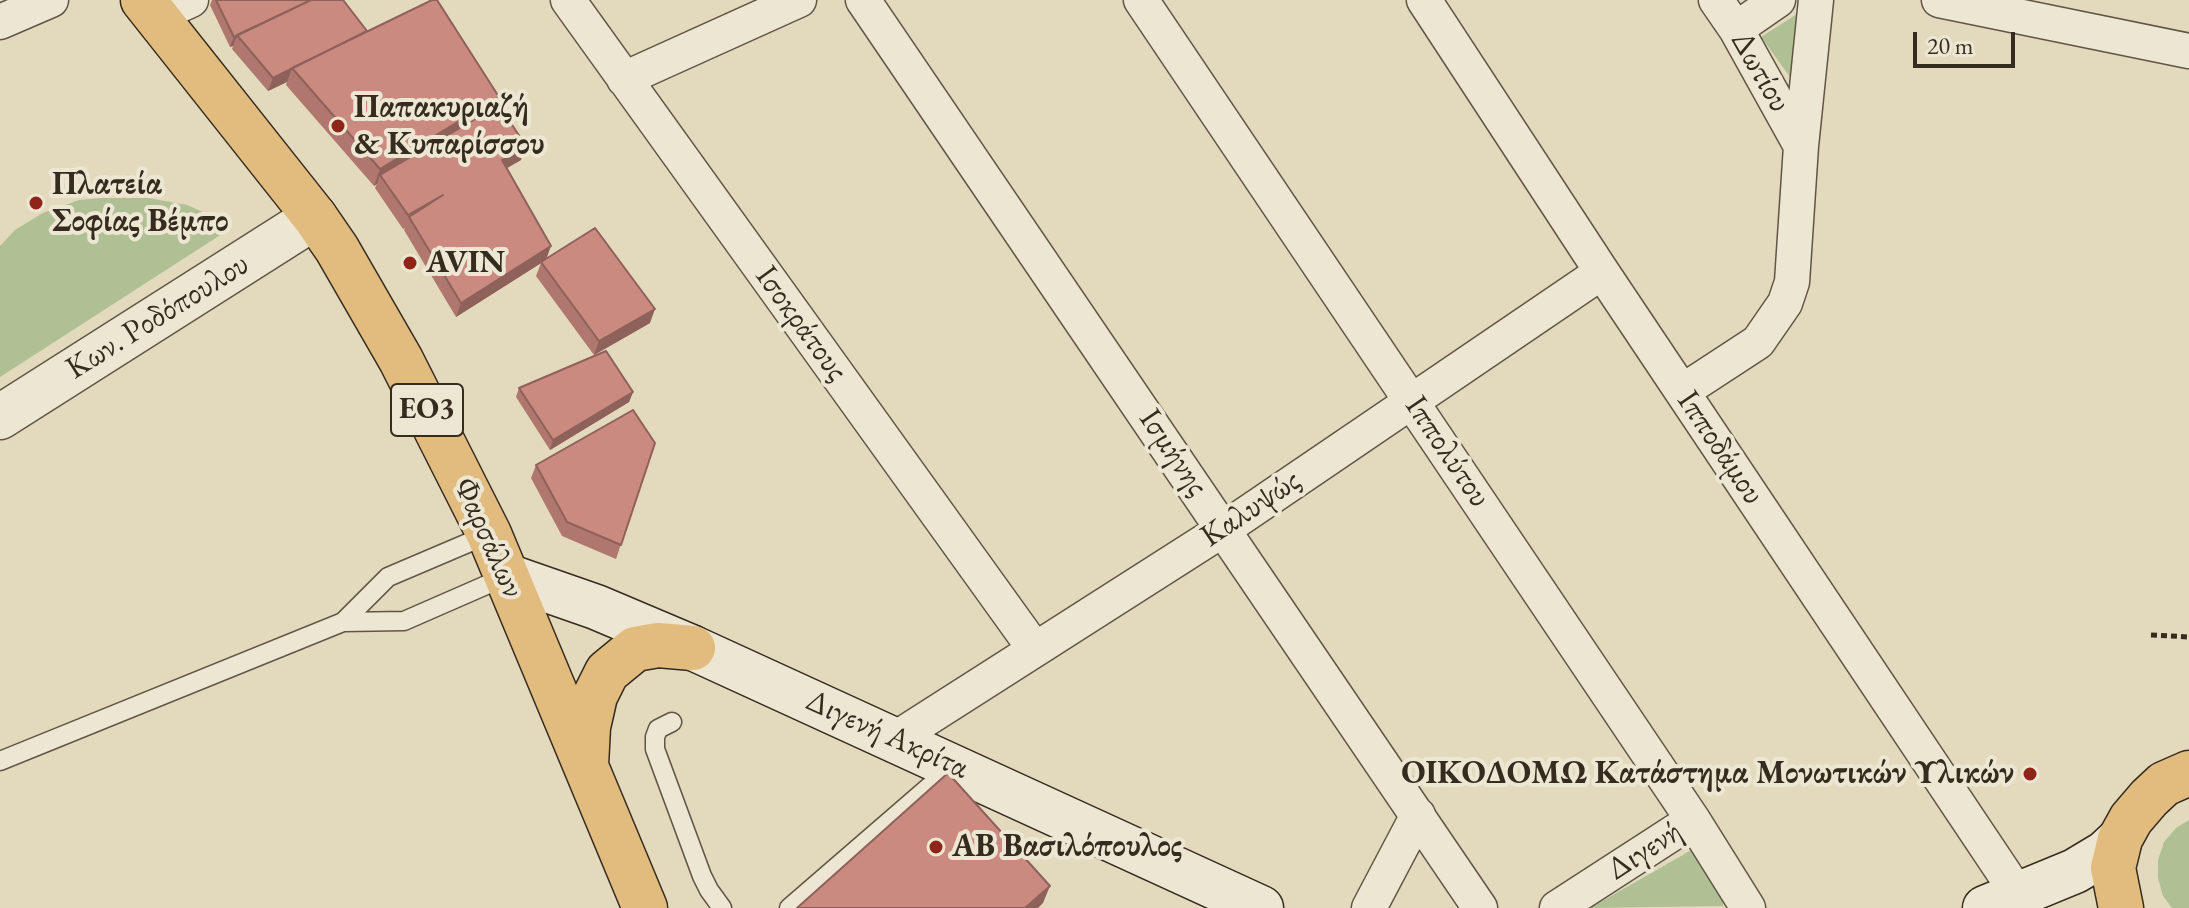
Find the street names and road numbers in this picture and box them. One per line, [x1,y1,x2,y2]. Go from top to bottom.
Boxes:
street label: Δωτίου [1722,25,1798,119]
street label: Κων. Ροδόπουλου [60,246,256,388]
street label: Ισοκράτους [746,259,856,389]
road number: ΕΟ3 [391,384,463,436]
street label: Ιπποδάμου [1668,384,1772,512]
street label: Ιππολύτου [1396,389,1498,515]
street label: Ισμήνης [1130,402,1216,504]
street label: Καλυψώς [1194,462,1308,556]
street label: Φαρσάλων [445,472,531,604]
street label: Διγενή Ακρίτα [800,682,974,788]
street label: Διγενή [1600,813,1690,889]

